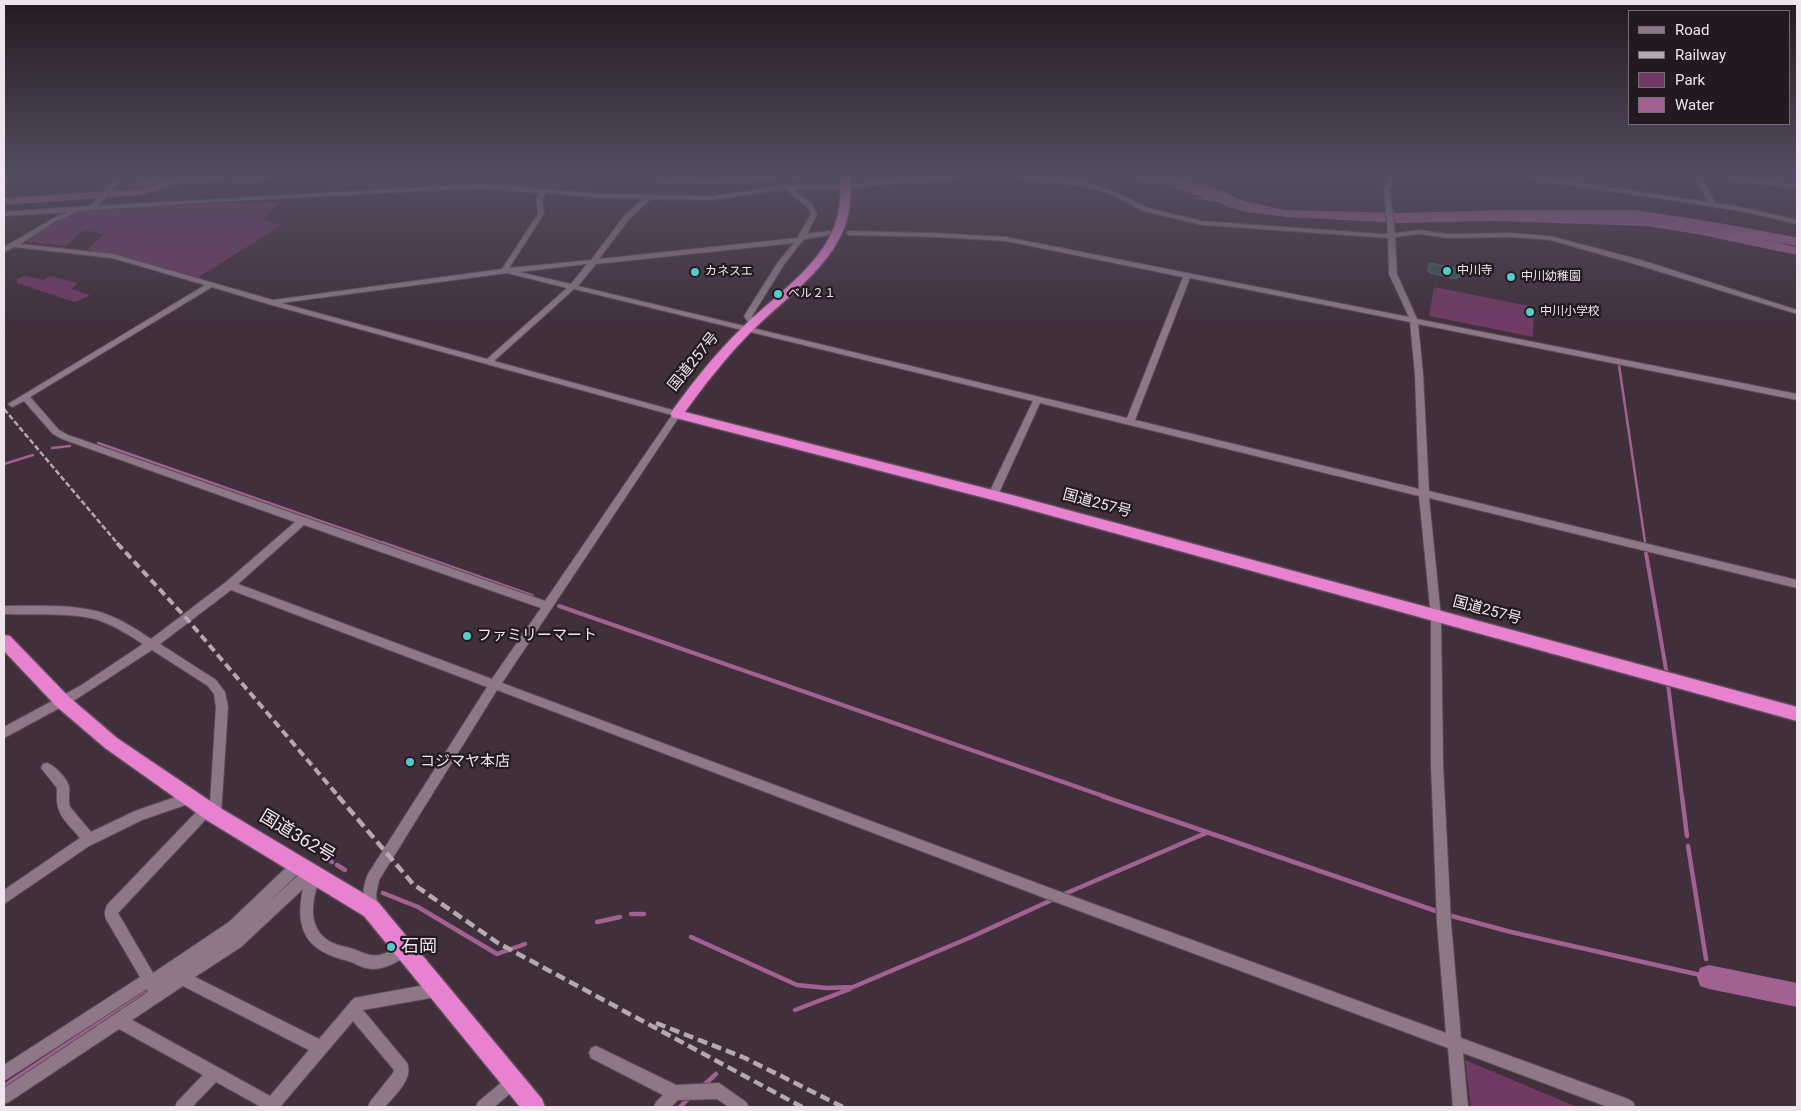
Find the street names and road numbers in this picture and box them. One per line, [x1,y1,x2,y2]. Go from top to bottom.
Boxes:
street label: 国道257号 [665,329,723,395]
street label: 国道257号 [1061,486,1133,522]
street label: 国道257号 [1451,593,1523,629]
street label: 国道362号 [255,806,339,868]

